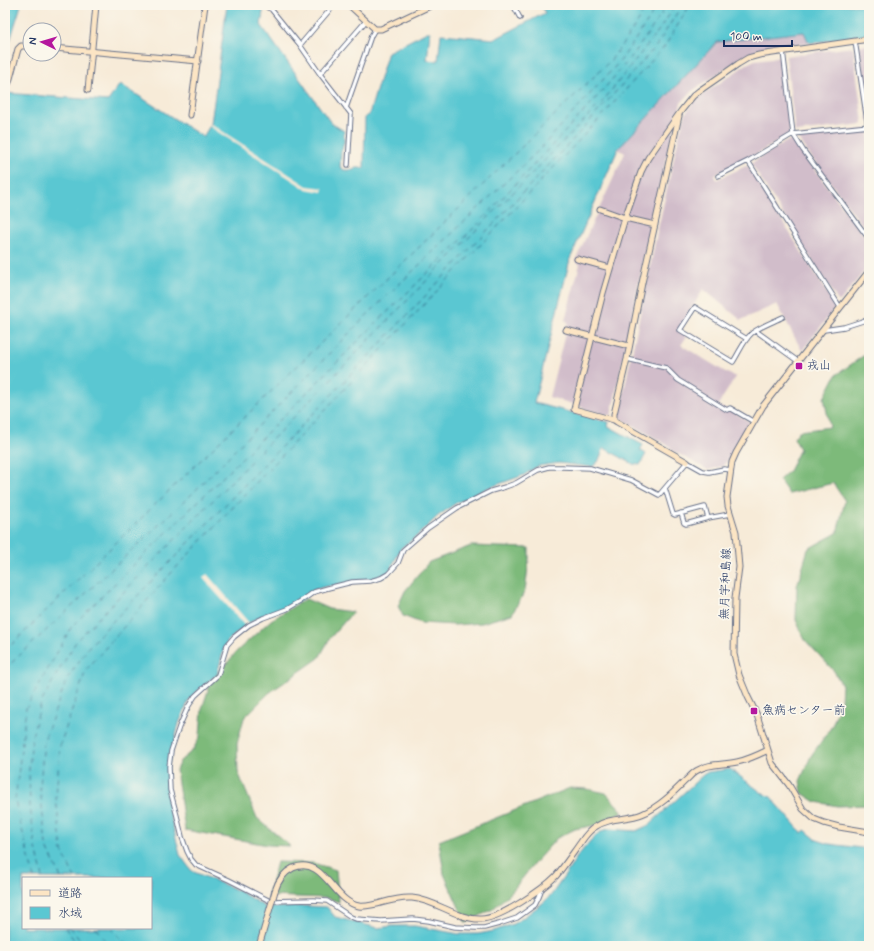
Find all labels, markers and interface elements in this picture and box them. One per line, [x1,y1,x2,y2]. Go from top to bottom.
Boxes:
north arrow [22,22,62,62]
scale bar [724,22,792,48]
text: 100 m [730,29,762,45]
text: N [26,37,40,45]
place label: 戎山 [807,358,831,374]
marker: 戎山 [794,361,804,371]
street label: 無月宇和島線 [717,548,735,620]
place label: 魚病センター前 [762,703,846,719]
marker: 魚病センター前 [749,706,759,716]
legend [22,877,152,929]
text: 道路 [58,886,82,902]
text: 水域 [58,906,82,922]

